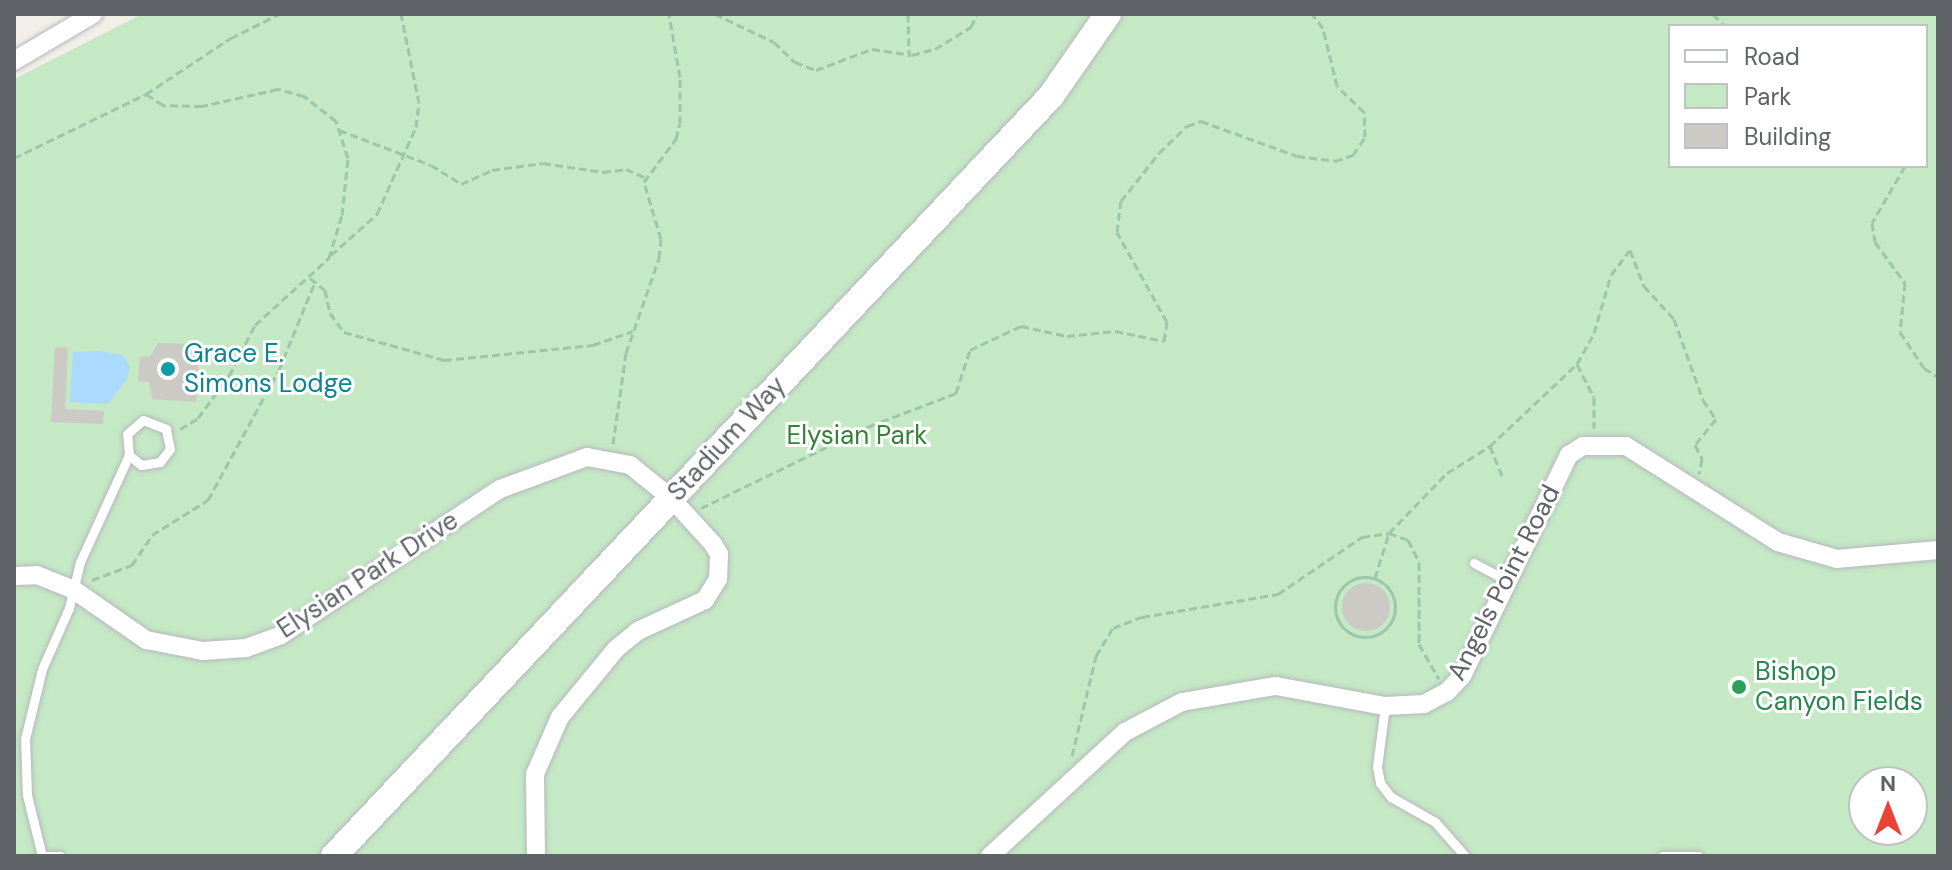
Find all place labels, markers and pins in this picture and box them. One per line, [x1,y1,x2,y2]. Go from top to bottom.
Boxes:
place label: Grace E. Simons Lodge [184,338,352,400]
marker: Grace E. Simons Lodge [159,360,177,378]
place label: Bishop Canyon Fields [1755,656,1923,718]
marker: Bishop Canyon Fields [1730,678,1748,696]

